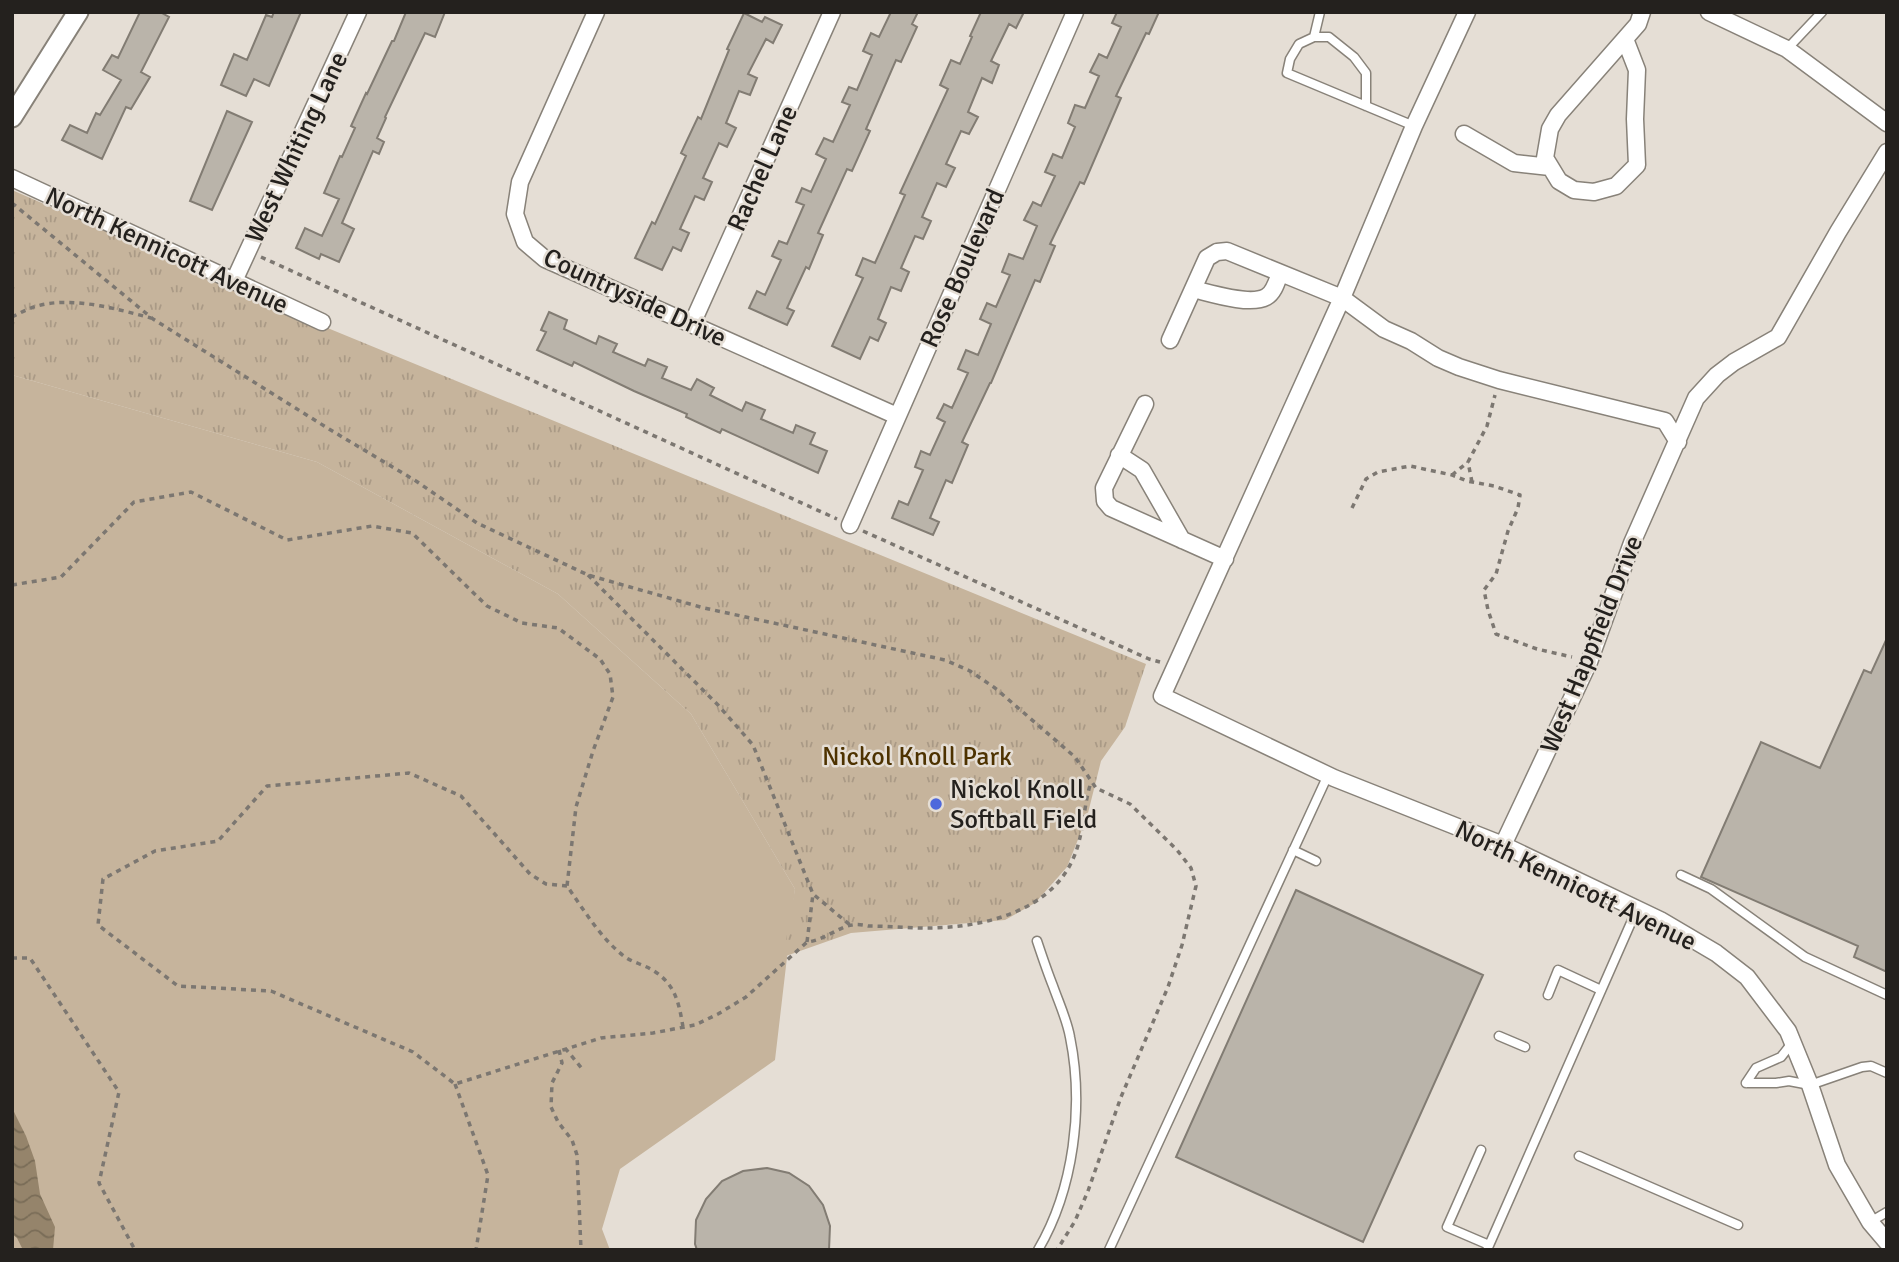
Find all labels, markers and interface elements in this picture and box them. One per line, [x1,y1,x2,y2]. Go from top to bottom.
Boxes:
street label: West Whiting Lane [239,47,355,248]
street label: Rachel Lane [721,100,805,237]
street label: North Kennicott Avenue [40,181,293,321]
street label: Rose Boulevard [914,184,1012,353]
street label: Countryside Drive [538,242,731,354]
street label: West Happfield Drive [1534,531,1650,758]
park label: Nickol Knoll Park [822,741,1012,773]
place label: Nickol Knoll Softball Field [950,774,1097,836]
marker: Nickol Knoll Softball Field [928,796,944,812]
street label: North Kennicott Avenue [1450,814,1701,958]

